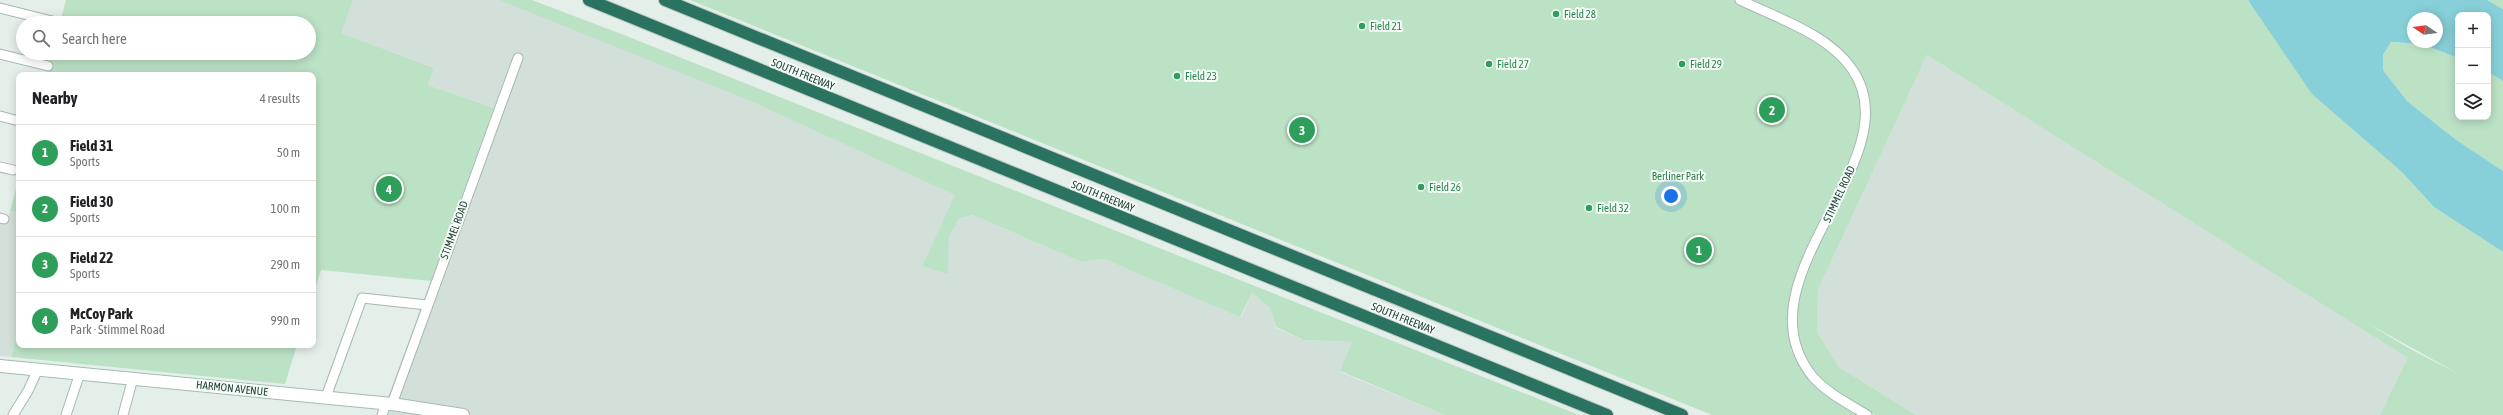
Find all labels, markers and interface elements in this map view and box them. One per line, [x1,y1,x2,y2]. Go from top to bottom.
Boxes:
place label: Field 28 [1564,8,1596,20]
marker: Field 28 [1551,9,1561,19]
north arrow [2407,12,2443,48]
map controls [2455,12,2491,120]
button: + [2455,12,2491,48]
search box [16,16,316,60]
place label: Field 21 [1370,20,1402,32]
marker: Field 21 [1357,21,1367,31]
icon: search [30,27,52,49]
text: Search here [62,30,127,47]
button: − [2455,48,2491,84]
street label: SOUTH FREEWAY [770,56,836,92]
place label: Field 27 [1497,58,1529,70]
place label: Field 29 [1690,58,1722,70]
marker: Field 27 [1484,59,1494,69]
marker: Field 29 [1677,59,1687,69]
place label: Field 23 [1185,70,1217,82]
marker: Field 23 [1172,71,1182,81]
button: layers [2455,84,2491,120]
text: Nearby [32,88,78,108]
text: 4 results [260,91,300,106]
pin: 2 [1759,95,1785,125]
pin: 3 [1289,115,1315,145]
text: Field 31 [70,137,113,154]
text: 1 [42,145,48,160]
text: 50 m [277,145,300,160]
text: Sports [70,154,100,169]
street label: STIMMEL ROAD [1821,164,1857,224]
park label: Berliner Park [1652,170,1704,182]
pin: 4 [376,174,402,204]
street label: SOUTH FREEWAY [1070,178,1136,214]
place label: Field 26 [1429,181,1461,193]
marker: Field 26 [1416,182,1426,192]
your location [1661,186,1681,206]
text: Field 30 [70,193,113,210]
street label: STIMMEL ROAD [438,199,470,261]
text: 2 [42,201,48,216]
text: 100 m [271,201,300,216]
place label: Field 32 [1597,202,1629,214]
marker: Field 32 [1584,203,1594,213]
text: Sports [70,210,100,225]
pin: 1 [1686,235,1712,265]
text: Field 22 [70,249,113,266]
text: 3 [42,257,48,272]
text: 290 m [271,257,300,272]
text: Sports [70,266,100,281]
street label: SOUTH FREEWAY [1370,300,1436,336]
text: McCoy Park [70,305,133,322]
text: 4 [42,313,48,328]
text: 990 m [271,313,300,328]
text: Park · Stimmel Road [70,322,165,337]
street label: HARMON AVENUE [196,378,269,398]

